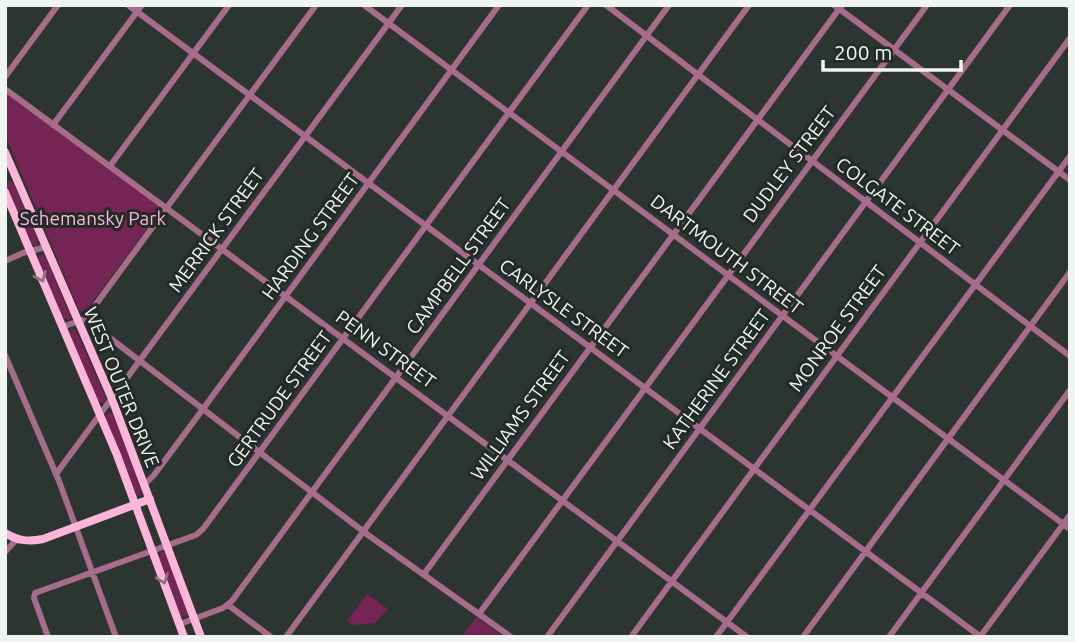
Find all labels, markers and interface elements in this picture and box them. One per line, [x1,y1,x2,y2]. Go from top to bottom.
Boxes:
scale bar [823,28,961,72]
text: 200 m [834,40,892,64]
street label: DUDLEY STREET [738,101,840,226]
street label: COLGATE STREET [832,152,964,260]
street label: MERRICK STREET [164,164,269,296]
street label: HARDING STREET [257,168,363,303]
street label: DARTMOUTH STREET [647,190,808,319]
street label: CAMPBELL STREET [401,193,515,338]
park label: Schemansky Park [20,207,167,229]
street label: CARLYSLE STREET [495,254,633,362]
street label: MONROE STREET [784,260,890,395]
one-way arrow [33,270,47,283]
street label: WEST OUTER DRIVE [80,304,164,470]
street label: KATHERINE STREET [658,304,774,453]
street label: PENN STREET [332,305,440,393]
street label: GERTRUDE STREET [222,326,336,471]
street label: WILLIAMS STREET [466,346,574,484]
one-way arrow [155,572,169,584]

